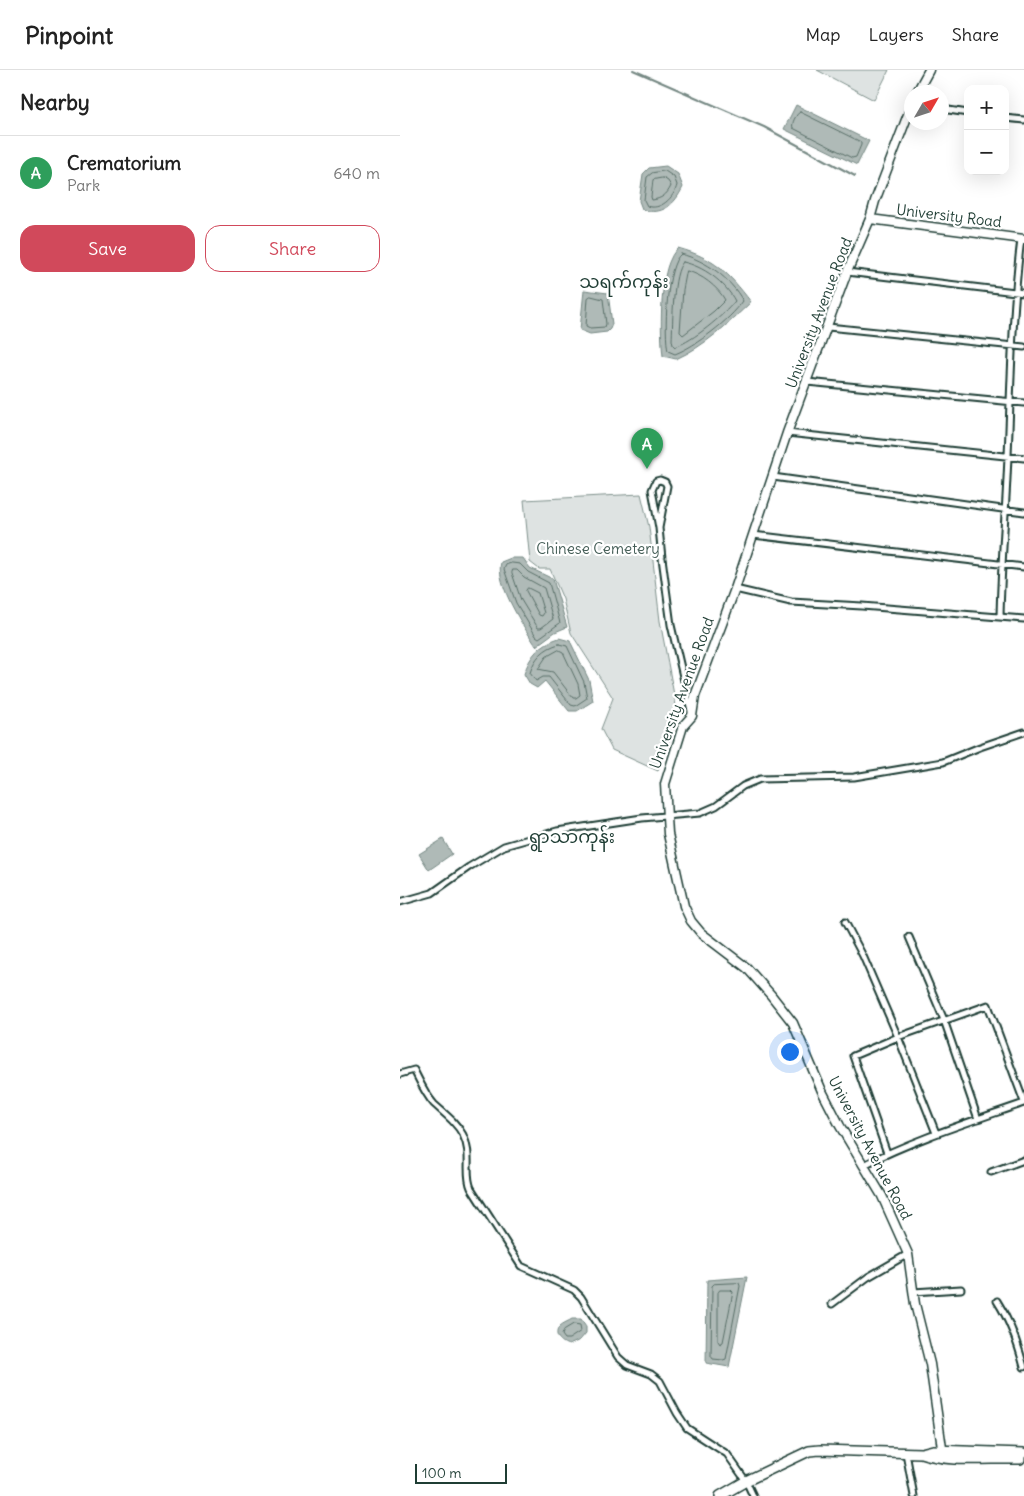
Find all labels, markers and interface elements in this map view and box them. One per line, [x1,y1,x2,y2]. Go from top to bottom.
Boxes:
text: Pinpoint [25,20,113,50]
text: Map [805,23,840,46]
text: Layers [868,23,924,46]
text: Share [952,23,999,46]
north arrow [904,85,949,130]
map controls [964,85,1009,175]
button: + [964,85,1009,130]
text: Nearby [20,89,90,116]
button: − [964,130,1009,175]
text: Crematorium [67,151,181,175]
text: A [31,163,41,183]
text: 640 m [333,163,380,183]
text: Park [67,175,100,195]
street label: University Road [895,200,1003,231]
button: Save [20,225,195,272]
button: Share [205,225,380,272]
street label: University Avenue Road [781,235,856,391]
district label: သရက်ကုန်း [579,269,669,297]
pin: A [631,428,663,469]
park label: Chinese Cemetery [536,539,660,558]
street label: University Avenue Road [645,614,718,771]
district label: ရွာသာကုန်း [529,824,615,852]
your location [777,1039,803,1065]
street label: University Avenue Road [824,1073,916,1223]
scale bar [415,1461,508,1484]
text: 100 m [422,1464,462,1482]

